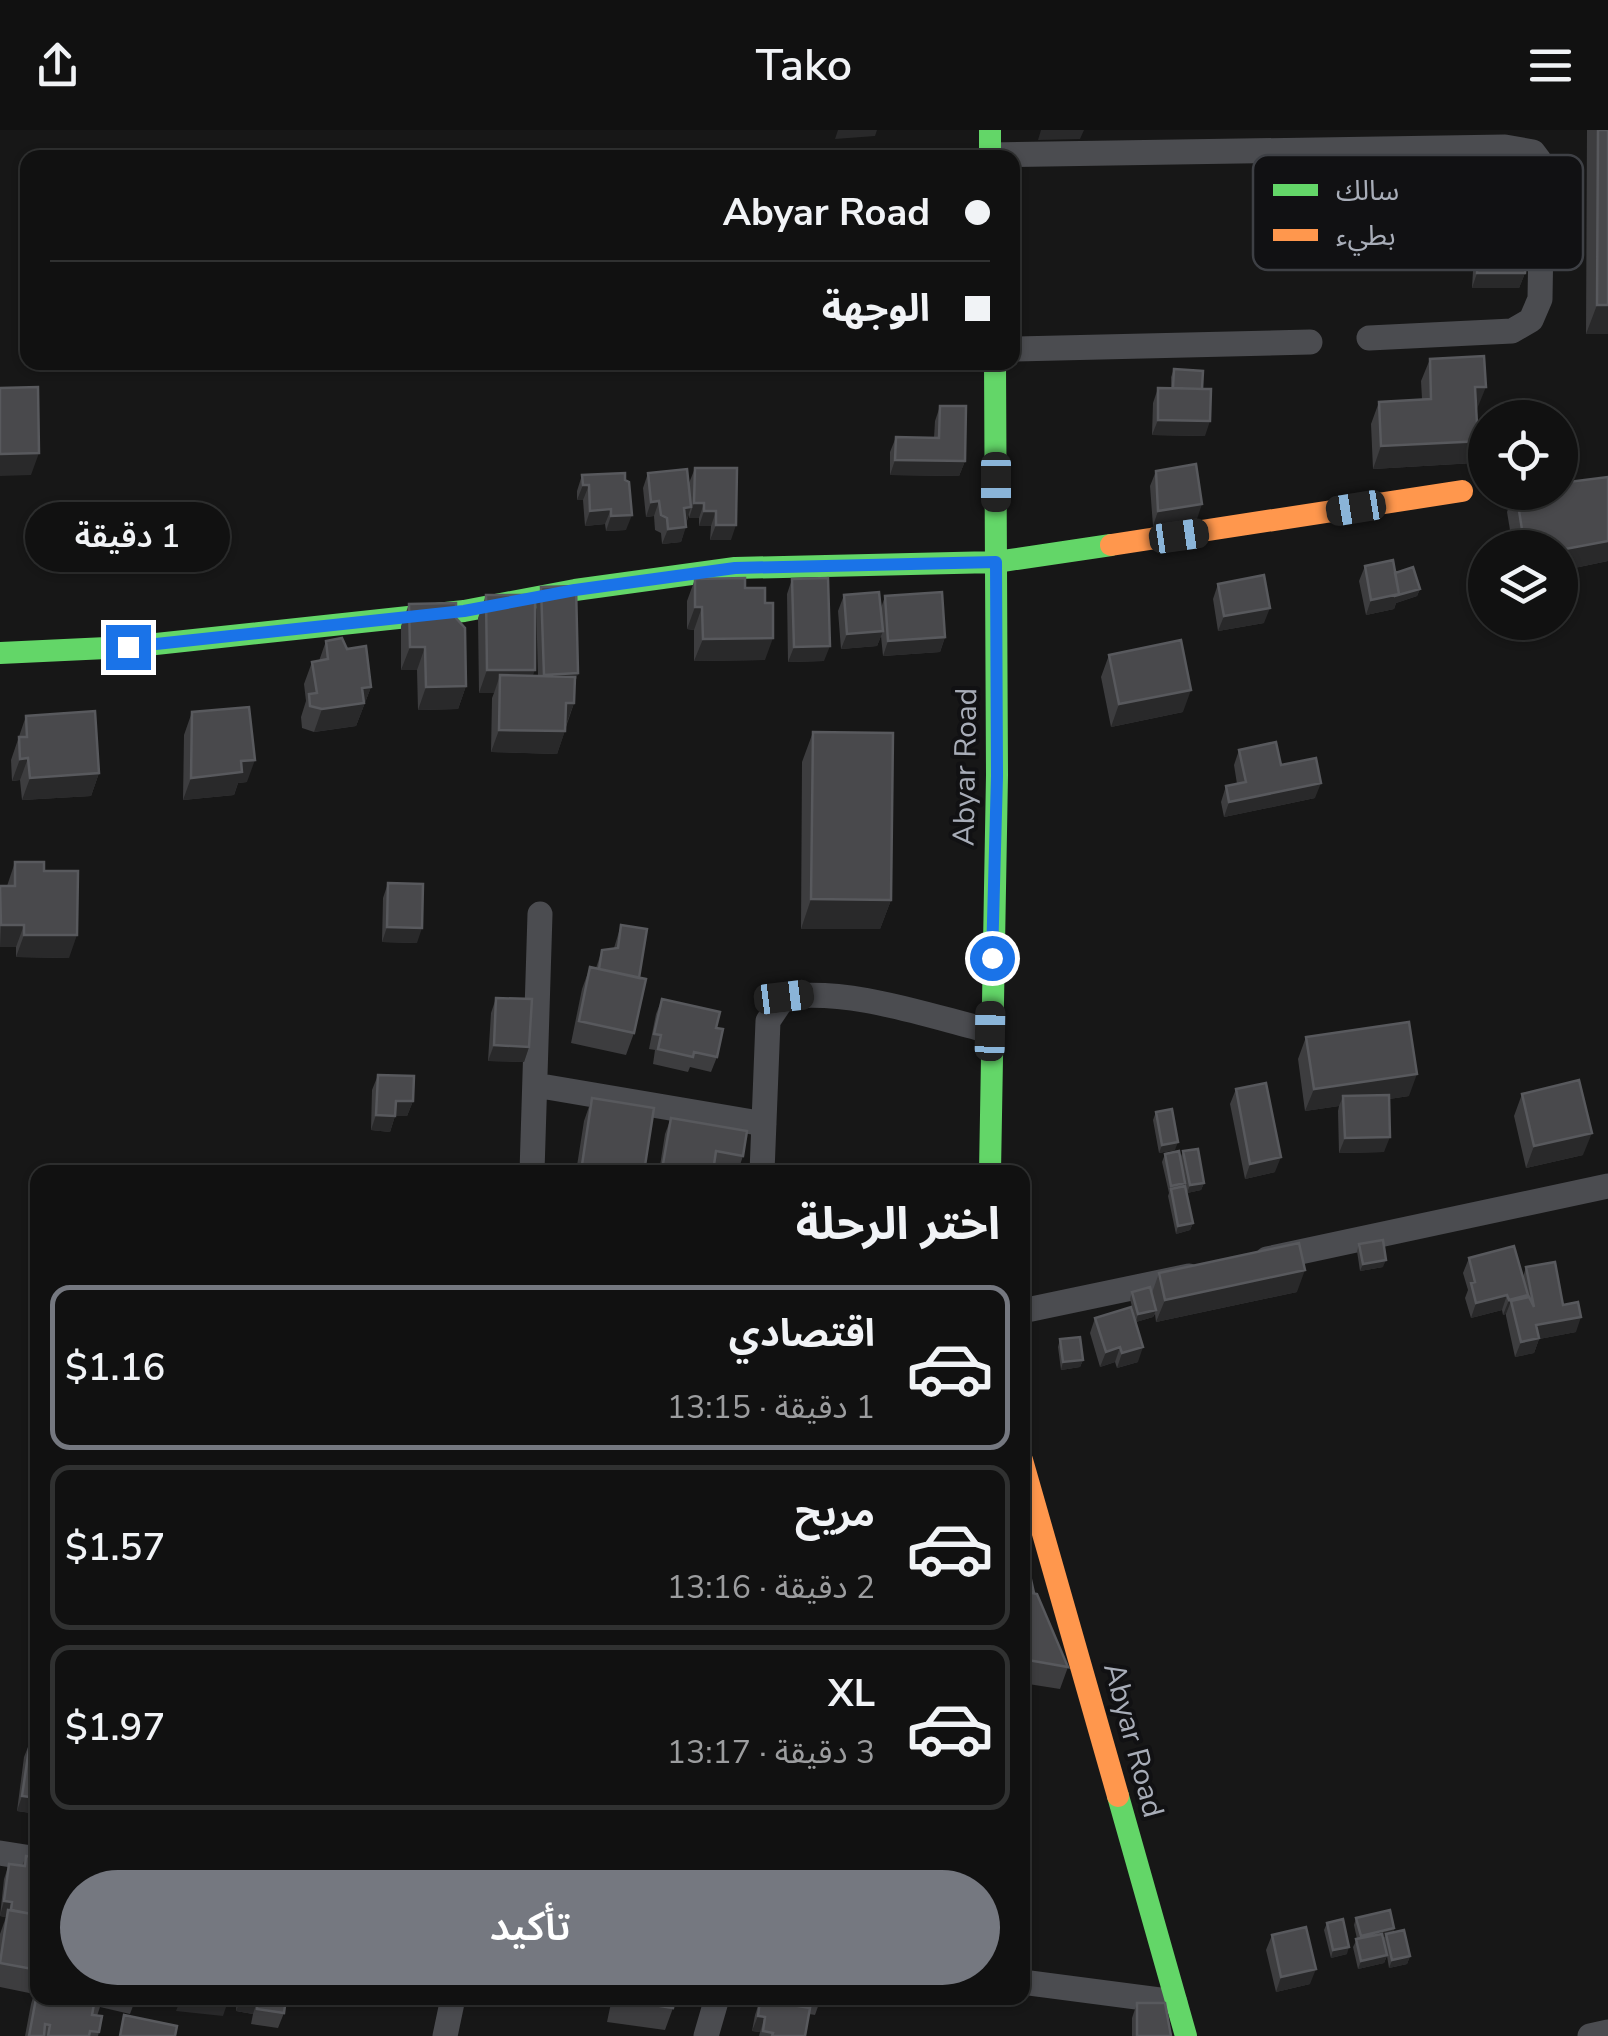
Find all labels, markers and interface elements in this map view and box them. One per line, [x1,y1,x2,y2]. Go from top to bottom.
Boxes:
text: Tako [756,35,852,96]
icon: share [30,38,85,93]
icon: menu [1523,38,1578,93]
legend [1253,155,1583,270]
text: سالك [1336,172,1399,210]
text: Abyar Road [723,187,930,238]
text: بطيء [1336,217,1396,256]
text: الوجهة [822,283,930,334]
map controls [1468,400,1578,640]
button: locate [1468,400,1578,510]
car [981,452,1011,512]
car [1324,488,1388,528]
callout: 1 دقيقة [26,502,230,572]
text: 1 دقيقة [75,515,180,558]
car [1147,517,1211,555]
button: layers [1468,530,1578,640]
route end [106,625,151,670]
street label: Abyar Road [944,687,987,847]
route start [970,936,1015,981]
car [752,978,816,1016]
car [974,1001,1006,1061]
text: اختر الرحلة [796,1194,1000,1255]
text: اقتصادي [729,1308,875,1359]
icon: car [905,1323,995,1413]
text: $1.16 [65,1342,165,1393]
text: 1 دقيقة · 13:15 [667,1386,875,1429]
text: مريح [795,1488,875,1539]
icon: car [905,1503,995,1593]
text: $1.57 [65,1522,165,1573]
text: 2 دقيقة · 13:16 [667,1566,875,1609]
street label: Abyar Road [1093,1658,1174,1822]
text: XL [828,1668,875,1719]
icon: car [905,1683,995,1773]
text: $1.97 [65,1702,165,1753]
text: 3 دقيقة · 13:17 [667,1731,875,1774]
button: تأكيد [60,1870,1000,1985]

